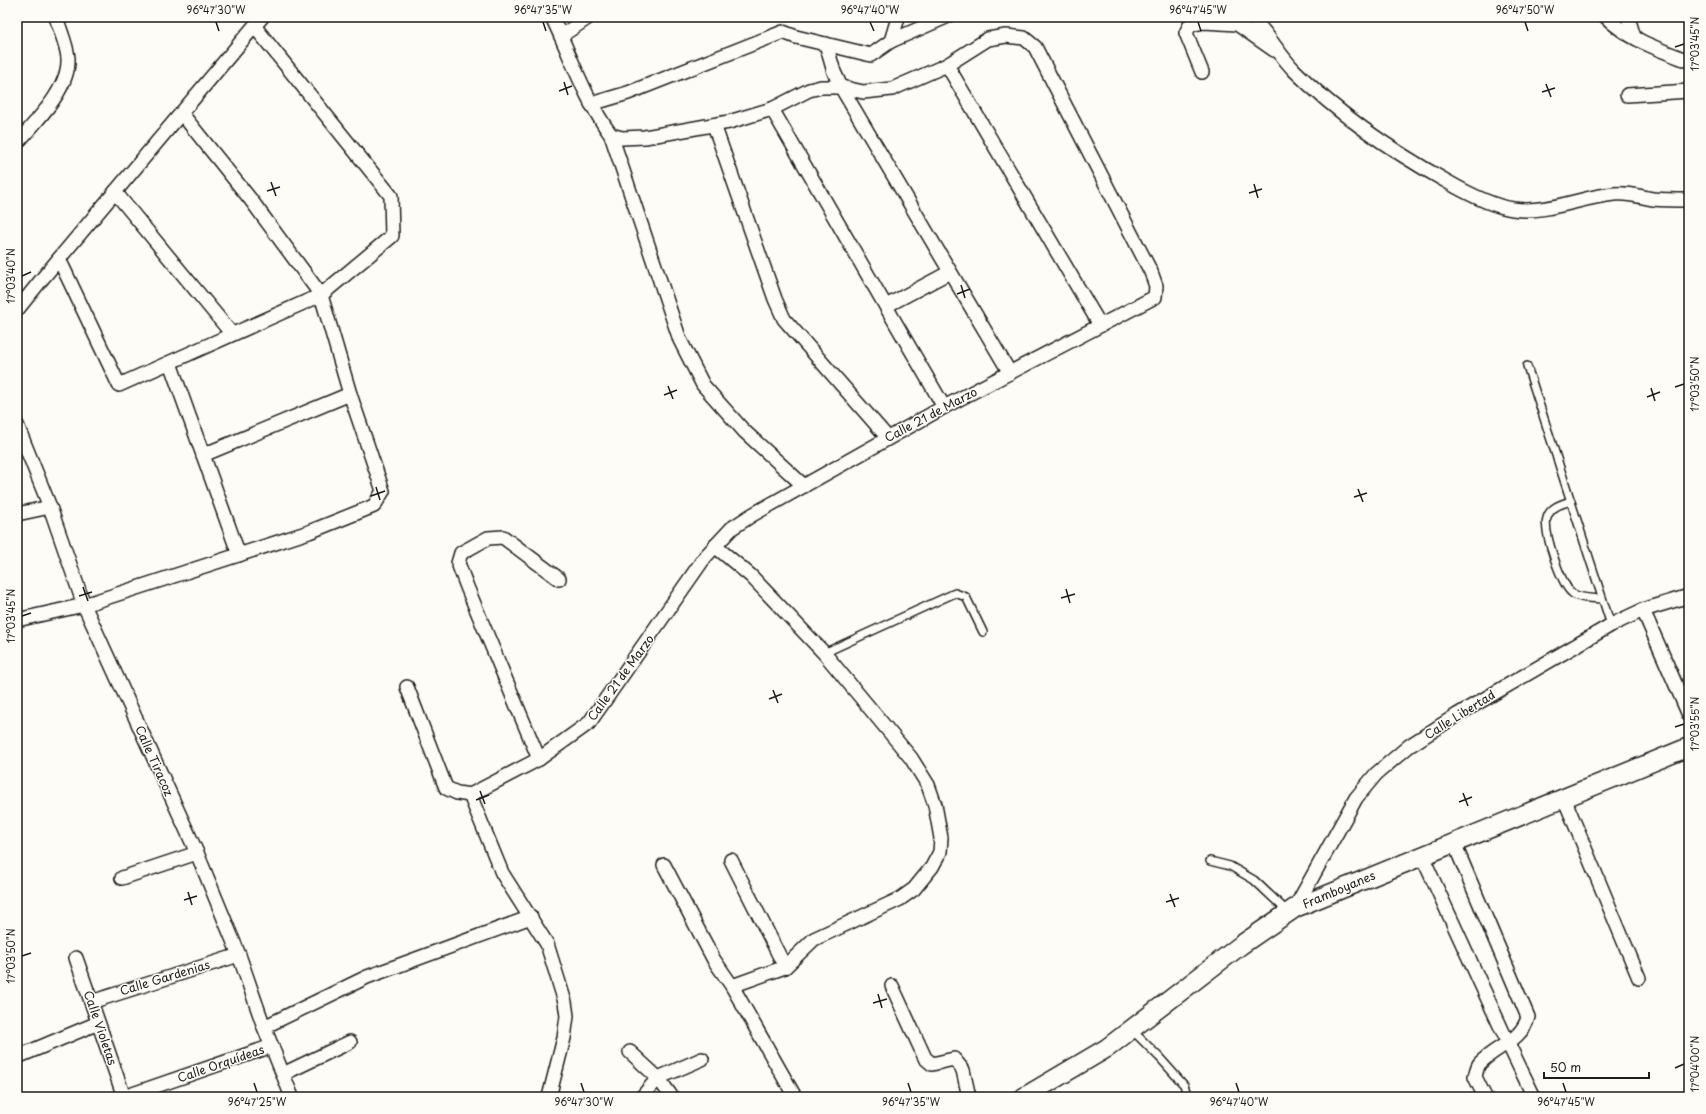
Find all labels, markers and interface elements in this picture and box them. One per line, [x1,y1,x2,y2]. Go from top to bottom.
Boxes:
text: 96°47'30"W [187,2,246,17]
text: 96°47'35"W [514,2,573,17]
text: 96°47'40"W [841,2,900,17]
text: 96°47'45"W [1169,2,1228,17]
text: 96°47'50"W [1496,2,1555,17]
text: 17°03'45"N [1687,17,1702,71]
text: 17°03'40"N [3,248,18,304]
text: 17°03'50"N [1687,356,1702,412]
street label: Calle 21 de Marzo [881,382,980,446]
text: 17°03'45"N [3,589,18,643]
street label: Calle 21 de Marzo [583,630,658,724]
street label: Calle Libertad [1421,685,1498,743]
text: 17°03'55"N [1687,697,1702,751]
street label: Calle Tiracoz [131,722,179,799]
street label: Framboyanes [1299,865,1378,913]
text: 17°03'50"N [3,928,18,984]
street label: Calle Gardenias [117,955,212,999]
street label: Calle Violetas [80,988,122,1068]
text: 17°04'00"N [1687,1036,1702,1092]
street label: Calle Orquídeas [175,1040,267,1086]
scale bar [1544,1054,1649,1080]
text: 50 m [1550,1058,1581,1076]
text: 96°47'25"W [228,1094,287,1109]
text: 96°47'30"W [555,1094,614,1109]
text: 96°47'35"W [882,1094,941,1109]
text: 96°47'40"W [1210,1094,1269,1109]
text: 96°47'45"W [1537,1094,1596,1109]

